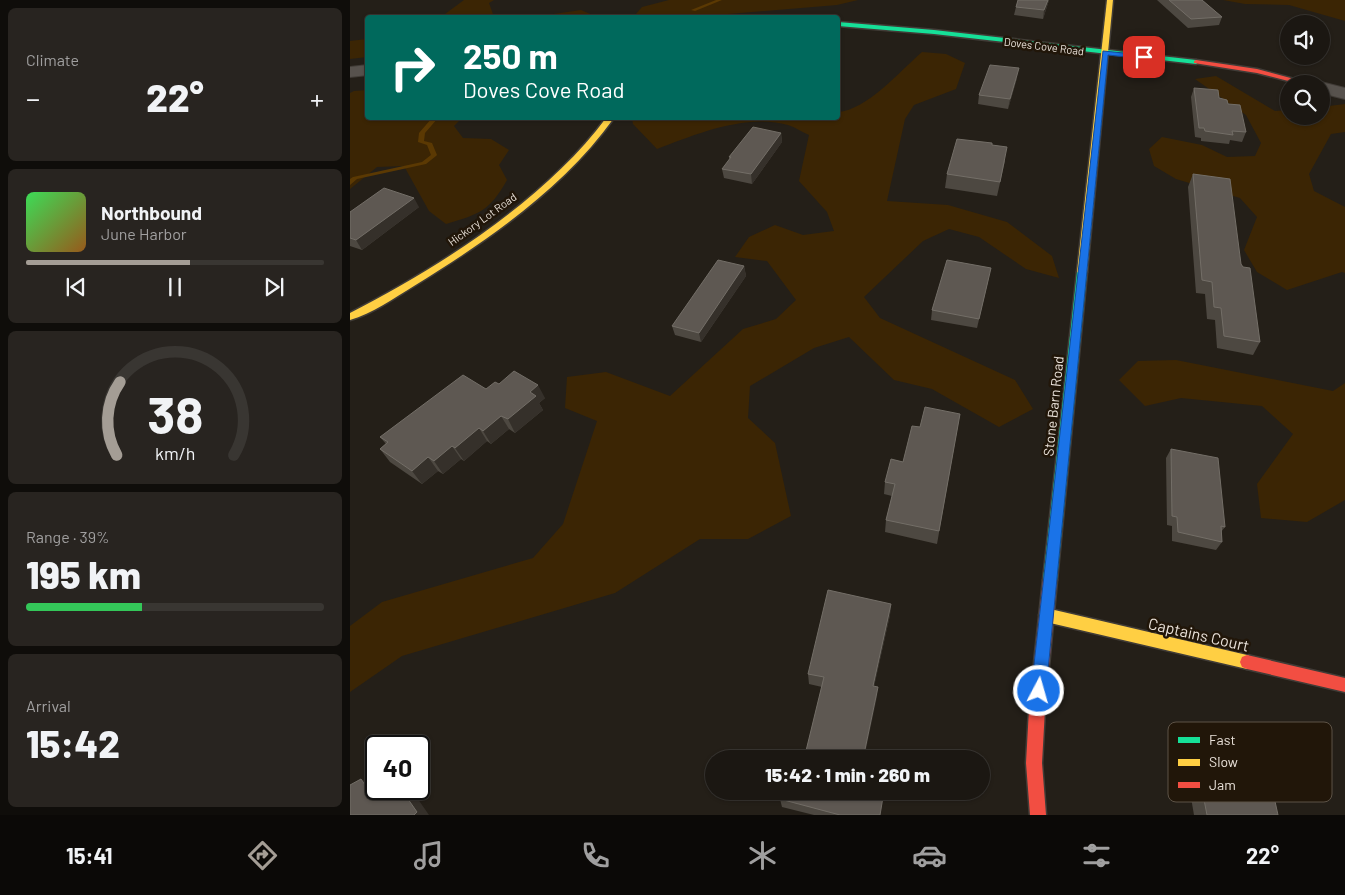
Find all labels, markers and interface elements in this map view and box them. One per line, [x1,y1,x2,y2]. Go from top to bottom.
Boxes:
map controls [1280,15,1330,125]
button: sound [1280,15,1330,65]
text: 250 m [463,34,558,76]
icon: right [380,35,445,100]
street label: Doves Cove Road [1003,35,1085,57]
pin [1123,36,1165,78]
icon: arrive [1130,43,1158,71]
text: Climate [26,50,79,69]
text: 22° [146,74,204,120]
button: search [1280,75,1330,125]
text: Doves Cove Road [463,76,624,102]
text: − [26,81,40,115]
text: + [310,81,324,115]
street label: Hickory Lot Road [445,190,519,248]
text: Northbound [101,201,202,224]
text: June Harbor [101,224,187,243]
icon: previous [62,273,90,301]
icon: pause [161,273,189,301]
icon: next [260,273,288,301]
street label: Stone Barn Road [1039,355,1067,457]
text: 38 [147,382,203,444]
text: km/h [155,442,195,464]
text: Range · 39% [26,527,110,546]
text: 195 km [26,551,141,597]
street label: Captains Court [1147,613,1251,655]
position arrow [1012,664,1064,716]
text: Arrival [26,696,71,715]
text: 15:42 [26,720,120,766]
legend [1168,722,1332,802]
text: Fast [1209,731,1235,748]
speed limit sign: 40 [365,735,430,800]
text: Slow [1209,753,1238,770]
text: 15:42 · 1 min · 260 m [765,763,930,786]
text: Jam [1209,776,1236,793]
icon: directions [245,838,280,873]
icon: music [411,838,446,873]
icon: phone [578,838,613,873]
icon: climate [745,838,780,873]
icon: car [912,838,947,873]
icon: filters [1079,838,1114,873]
text: 15:41 [66,842,113,868]
text: 22° [1246,842,1279,868]

